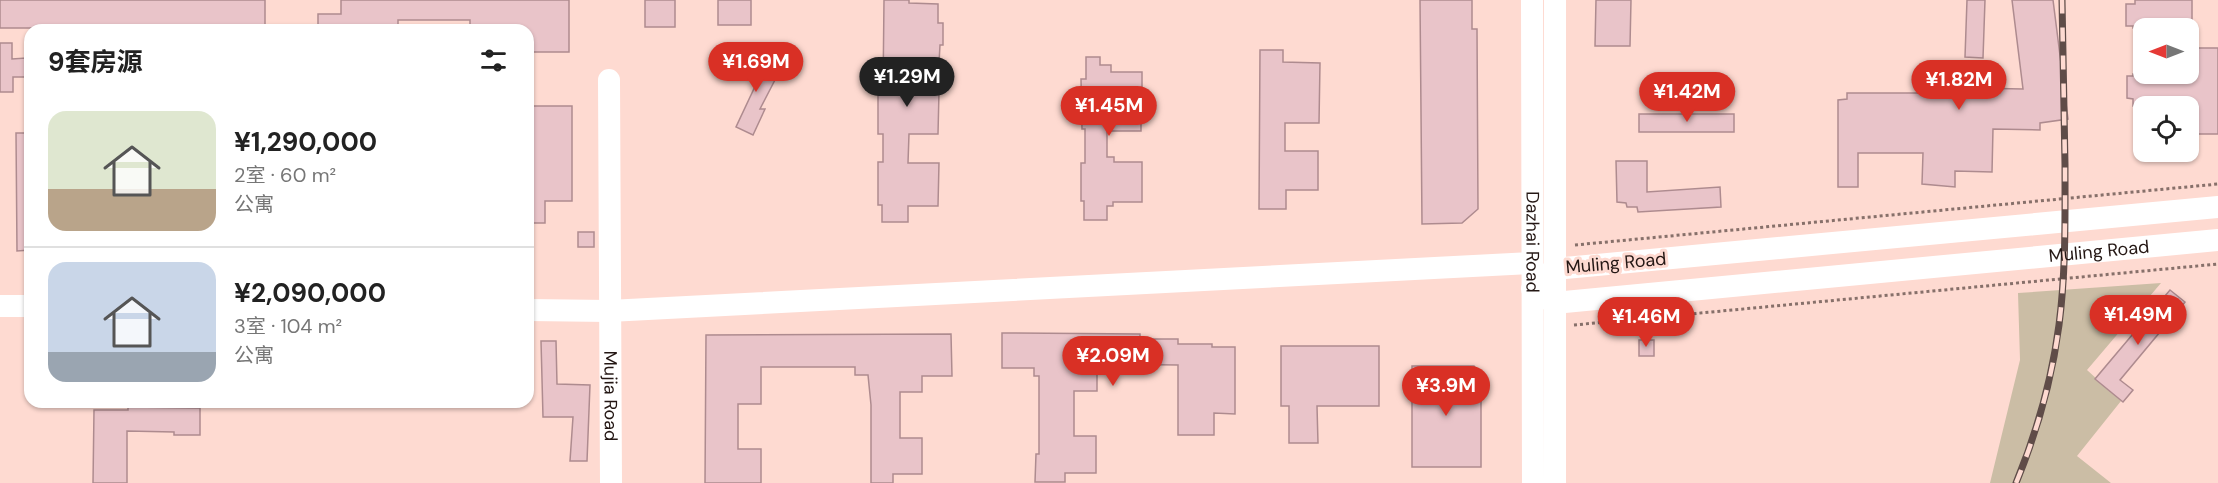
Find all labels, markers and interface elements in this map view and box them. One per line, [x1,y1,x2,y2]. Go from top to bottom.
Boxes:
north arrow [2133,18,2199,84]
map controls [2133,18,2199,162]
pin: ¥1.69M [707,42,805,93]
icon: filters [477,44,510,77]
text: 9套房源 [48,45,143,79]
text: ¥1.69M [722,48,790,74]
pin: ¥1.29M [858,57,956,108]
pin: ¥1.82M [1910,60,2008,111]
text: ¥1.29M [873,63,941,89]
text: ¥1.82M [1925,66,1993,92]
pin: ¥1.42M [1638,72,1736,123]
text: ¥1.42M [1653,78,1721,104]
pin: ¥1.45M [1060,86,1158,137]
text: ¥1.45M [1075,92,1143,118]
button: locate [2133,96,2199,162]
text: ¥1,290,000 [234,125,377,159]
icon: home [96,135,168,207]
text: 2室 · 60 m² [234,162,336,188]
text: 公寓 [234,191,274,217]
street label: Dazhai Road [1520,191,1545,293]
street label: Muling Road [2047,235,2150,268]
street label: Muling Road [1565,247,1667,279]
text: ¥2,090,000 [234,276,386,310]
icon: home [96,286,168,358]
pin: ¥1.49M [2089,295,2187,346]
pin: ¥1.46M [1597,297,1695,348]
text: ¥1.49M [2104,301,2172,327]
text: ¥1.46M [1612,303,1680,329]
text: 3室 · 104 m² [234,313,342,339]
pin: ¥2.09M [1064,336,1162,387]
text: 公寓 [234,342,274,368]
text: ¥2.09M [1076,342,1150,368]
street label: Mujia Road [598,351,623,441]
pin: ¥3.9M [1404,366,1488,417]
text: ¥3.9M [1416,372,1476,398]

